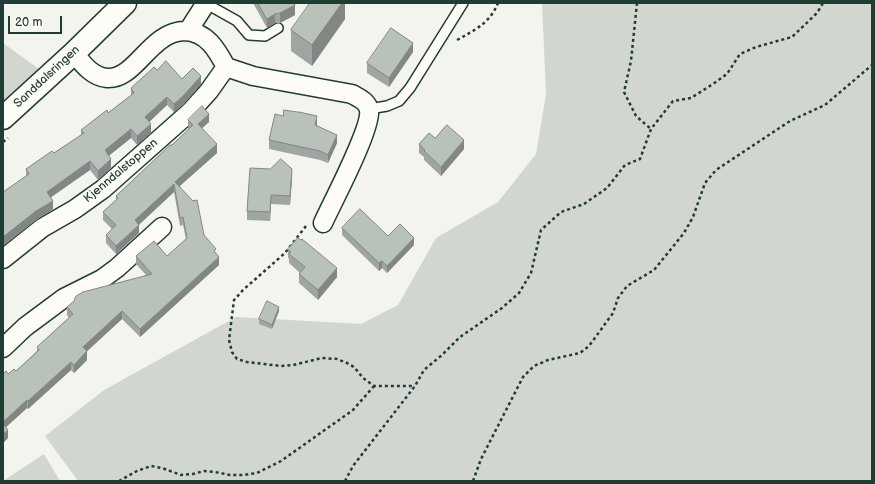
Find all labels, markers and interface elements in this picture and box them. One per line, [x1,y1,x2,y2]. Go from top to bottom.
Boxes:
scale bar [10,8,64,34]
text: 20 m [15,15,42,30]
street label: Sanddalsringen [11,43,83,111]
street label: Kjenndalstoppen [81,136,161,206]

